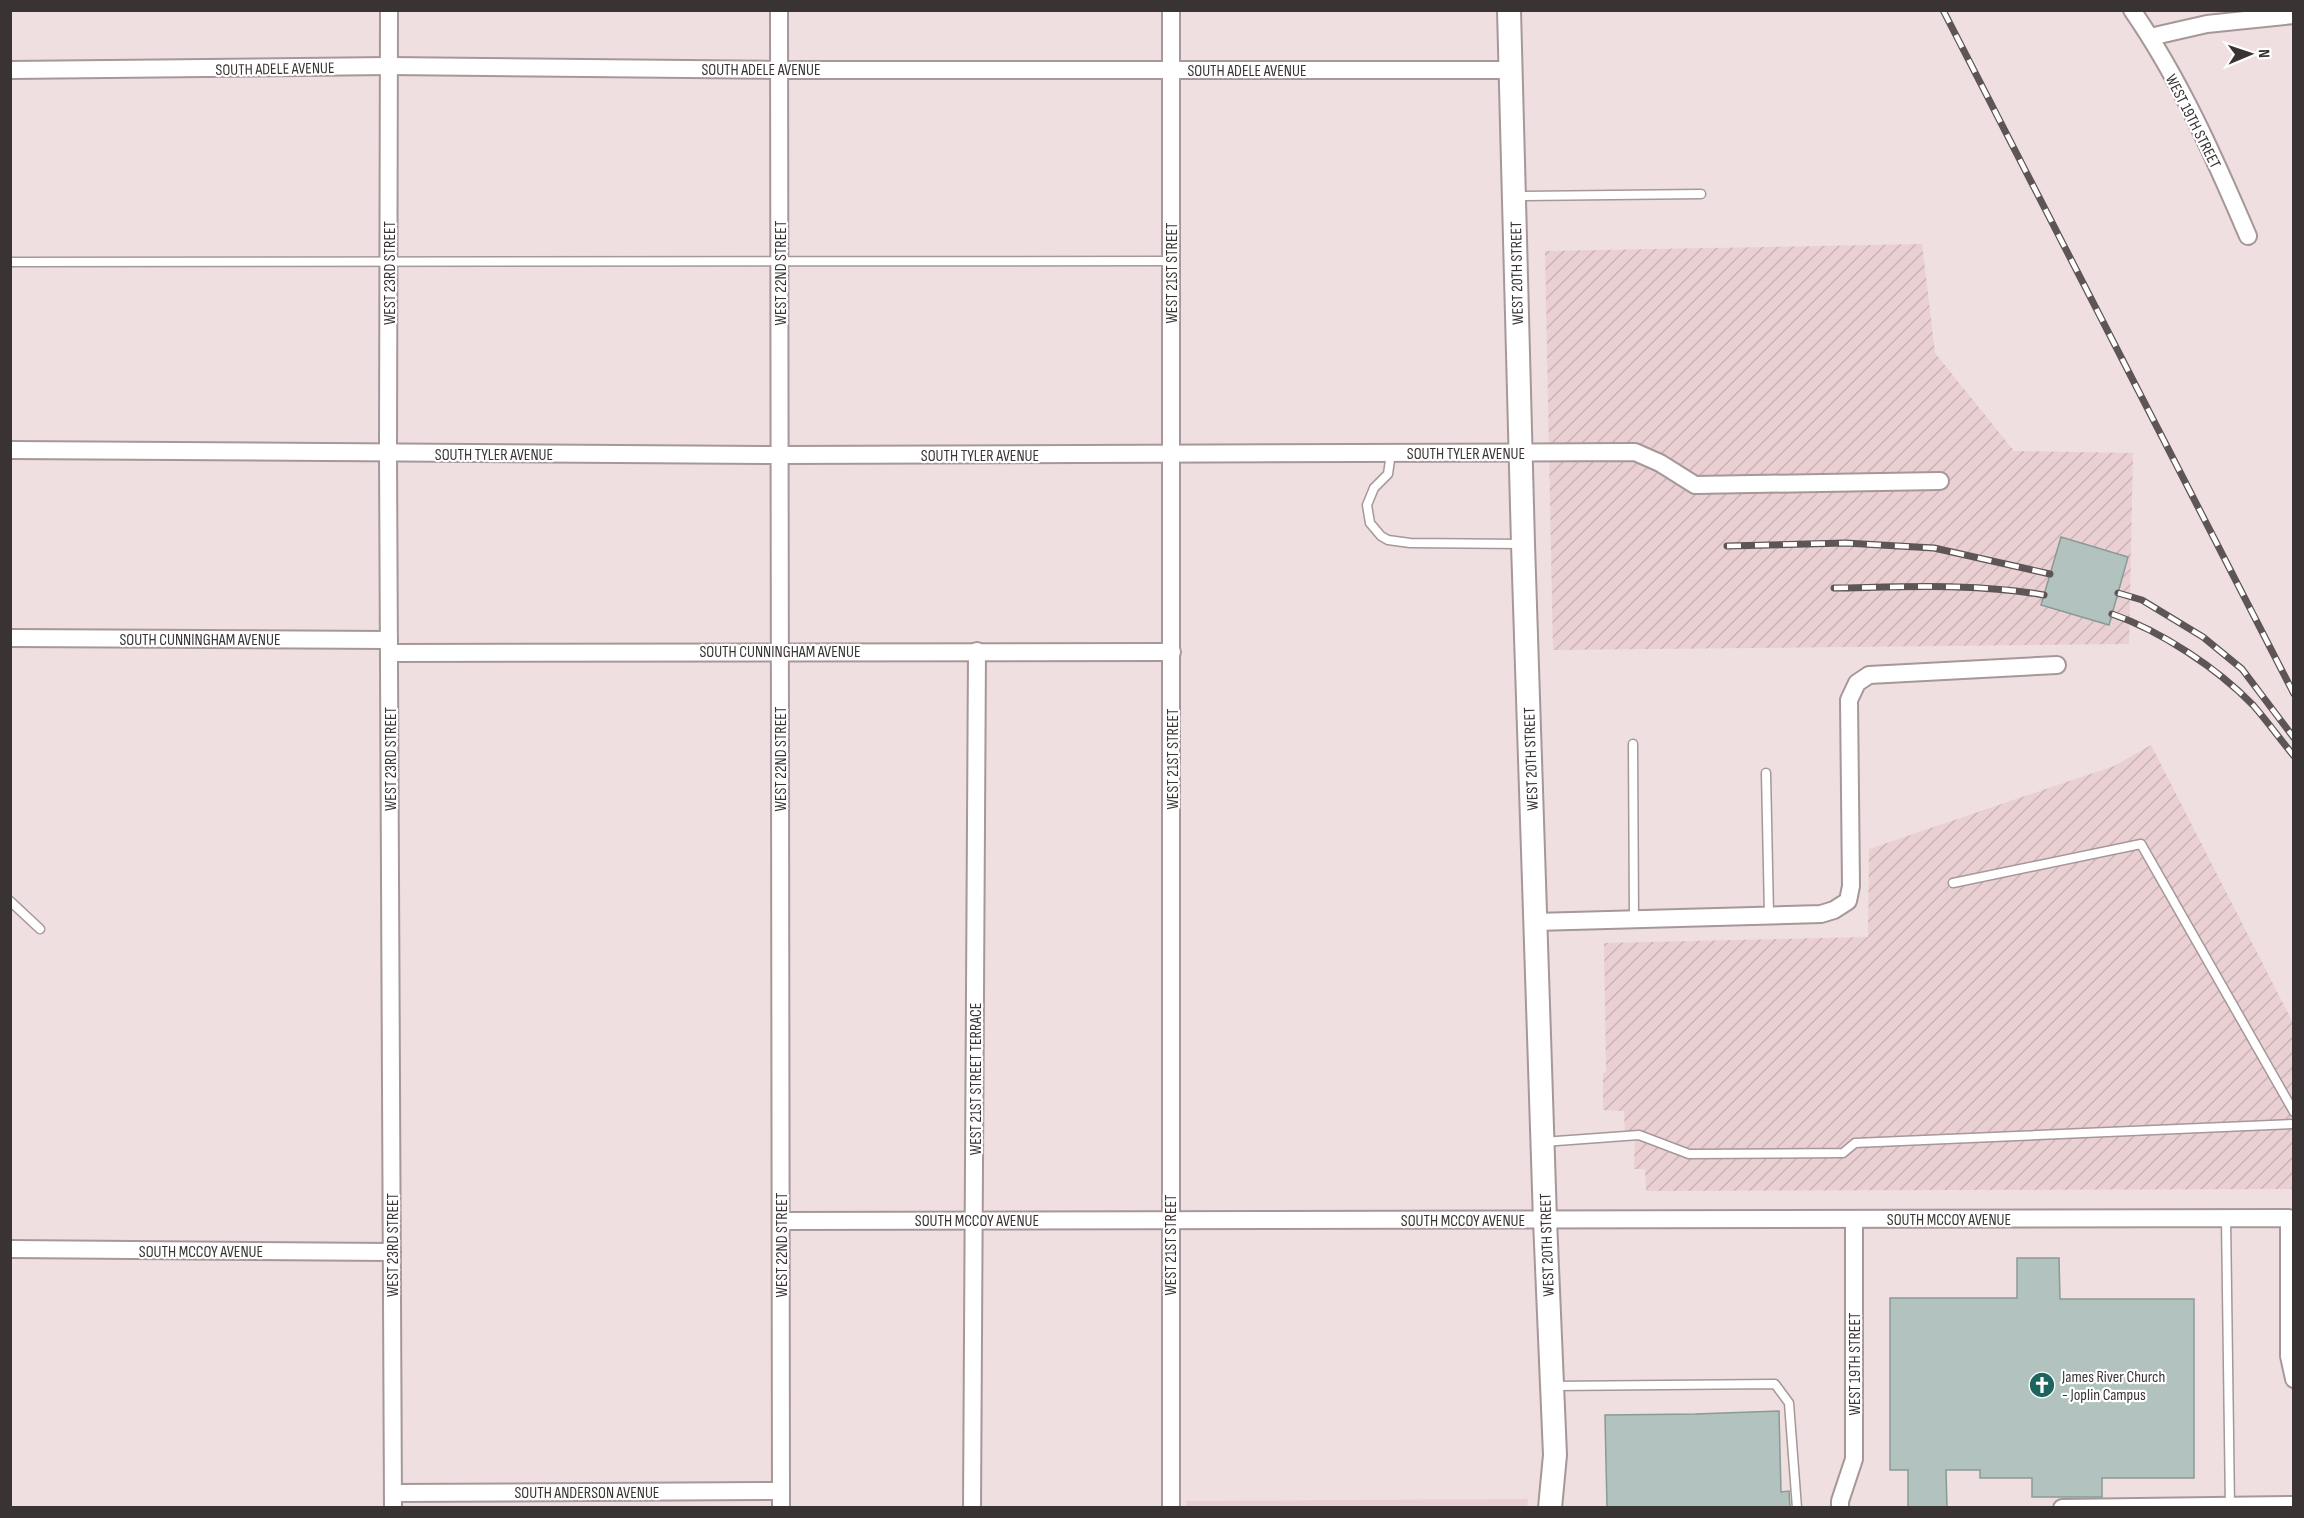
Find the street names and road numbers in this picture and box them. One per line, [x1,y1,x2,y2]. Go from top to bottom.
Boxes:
street label: SOUTH ADELE AVENUE [215,59,335,80]
street label: SOUTH ADELE AVENUE [701,61,821,80]
street label: SOUTH ADELE AVENUE [1187,62,1307,81]
street label: WEST 19TH STREET [2161,72,2225,172]
street label: WEST 23RD STREET [381,220,400,325]
street label: WEST 22ND STREET [772,220,791,325]
street label: WEST 20TH STREET [1507,221,1528,325]
street label: WEST 21ST STREET [1163,222,1182,324]
street label: SOUTH TYLER AVENUE [1407,445,1525,464]
street label: SOUTH TYLER AVENUE [435,446,553,465]
street label: SOUTH TYLER AVENUE [921,447,1039,466]
street label: SOUTH CUNNINGHAM AVENUE [119,631,281,650]
street label: SOUTH CUNNINGHAM AVENUE [699,643,861,662]
street label: WEST 23RD STREET [382,706,401,811]
street label: WEST 22ND STREET [772,706,791,811]
street label: WEST 20TH STREET [1520,706,1543,811]
street label: WEST 21ST STREET [1164,708,1183,810]
street label: WEST 21ST STREET TERRACE [967,1003,986,1155]
street label: WEST 23RD STREET [384,1192,403,1297]
street label: WEST 22ND STREET [773,1192,792,1297]
street label: WEST 20TH STREET [1536,1192,1559,1297]
street label: WEST 21ST STREET [1162,1194,1181,1296]
street label: SOUTH MCCOY AVENUE [1887,1211,2011,1230]
street label: SOUTH MCCOY AVENUE [915,1212,1039,1231]
street label: SOUTH MCCOY AVENUE [1401,1212,1525,1231]
street label: SOUTH MCCOY AVENUE [139,1243,263,1262]
street label: WEST 19TH STREET [1846,1312,1865,1415]
street label: SOUTH ANDERSON AVENUE [515,1484,659,1503]

